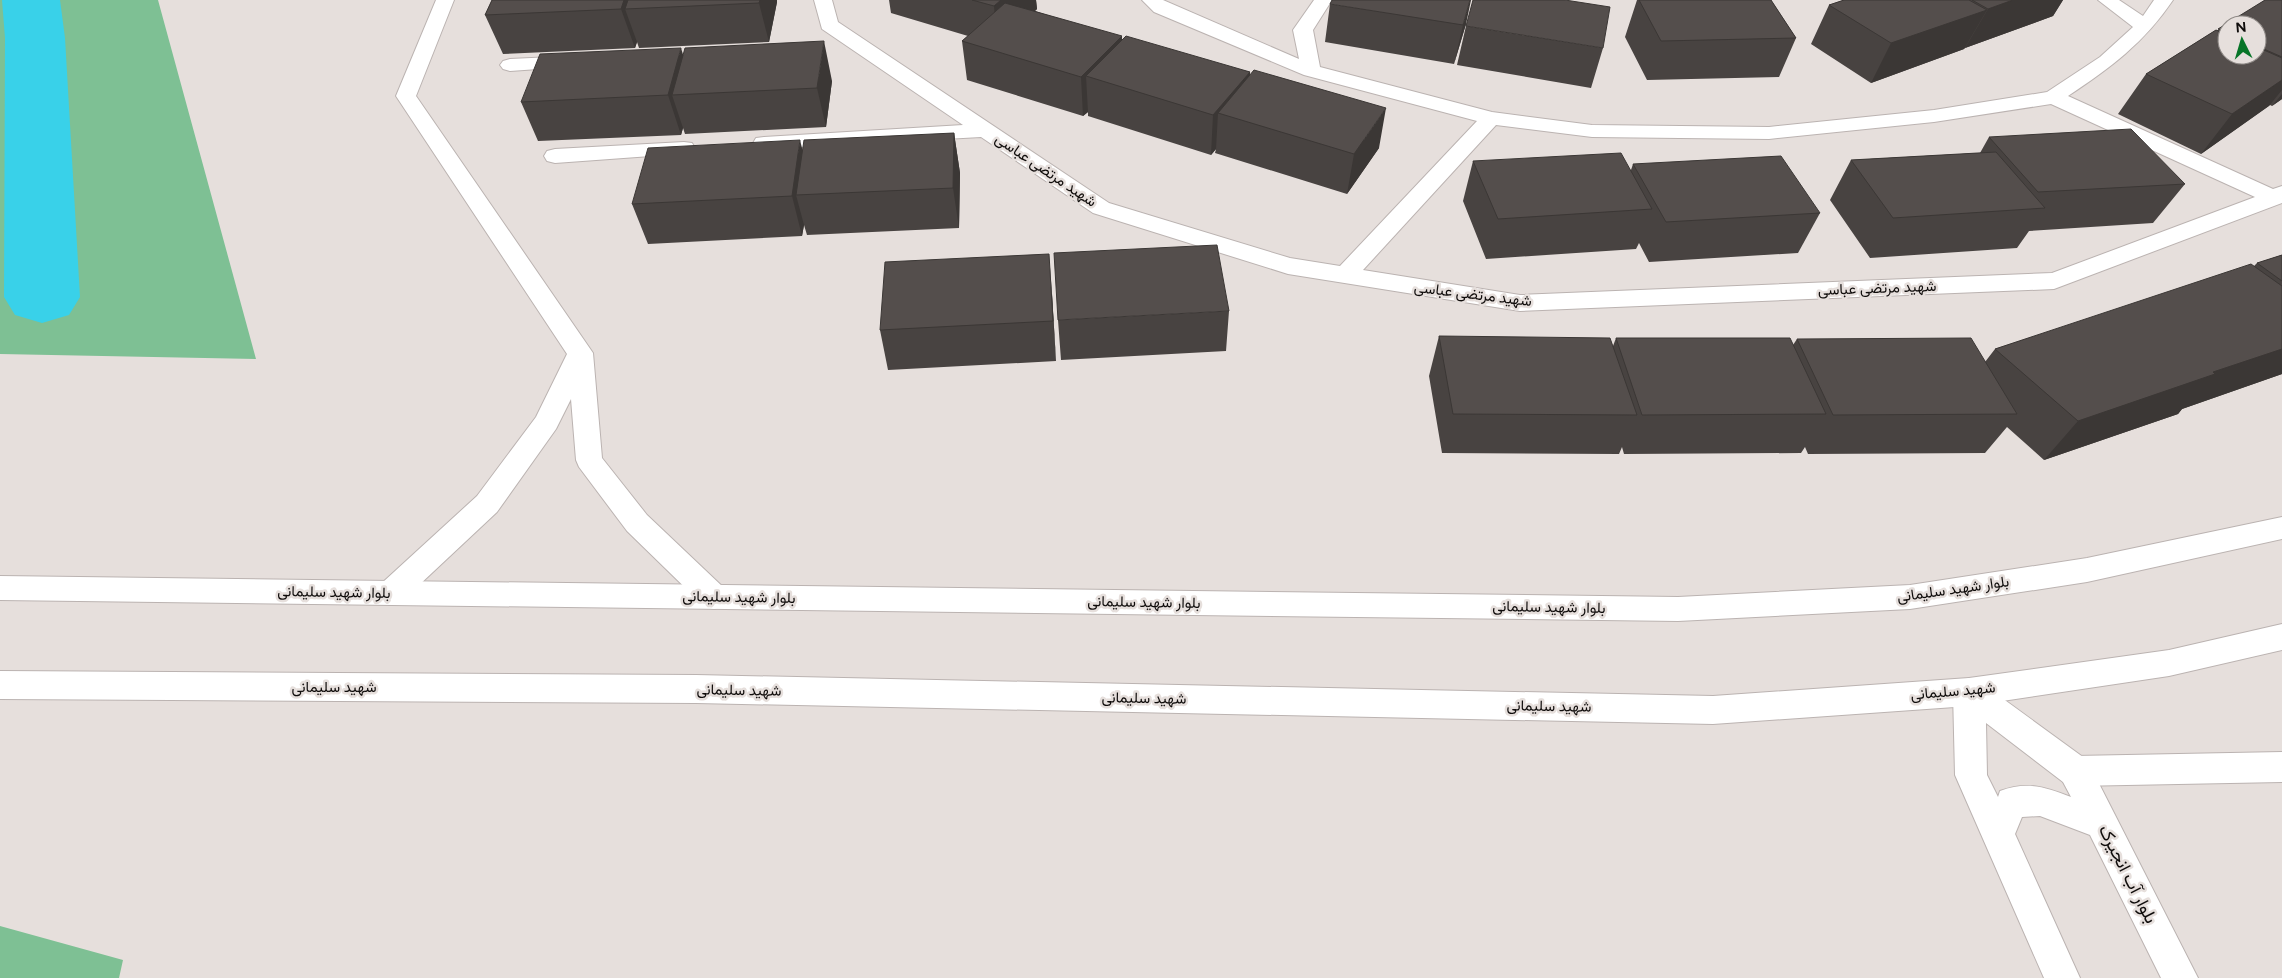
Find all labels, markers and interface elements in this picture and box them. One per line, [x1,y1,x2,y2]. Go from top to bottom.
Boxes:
north arrow [2217,15,2267,65]
text: N [2235,19,2247,36]
street label: شهید مرتضی عباسی [991,129,1100,212]
street label: شهید مرتضی عباسی [1817,277,1937,300]
street label: شهید مرتضی عباسی [1413,278,1533,311]
street label: بلوار شهید سلیمانی [1896,572,2010,607]
street label: بلوار شهید سلیمانی [277,582,391,603]
street label: بلوار شهید سلیمانی [682,587,796,608]
street label: بلوار شهید سلیمانی [1087,592,1201,613]
street label: بلوار شهید سلیمانی [1492,597,1606,618]
street label: شهید سلیمانی [292,678,377,697]
street label: شهید سلیمانی [1910,678,1996,705]
street label: شهید سلیمانی [696,680,782,701]
street label: شهید سلیمانی [1101,688,1187,709]
street label: شهید سلیمانی [1506,696,1592,717]
street label: بلوار آب انجیرک [2094,821,2162,927]

